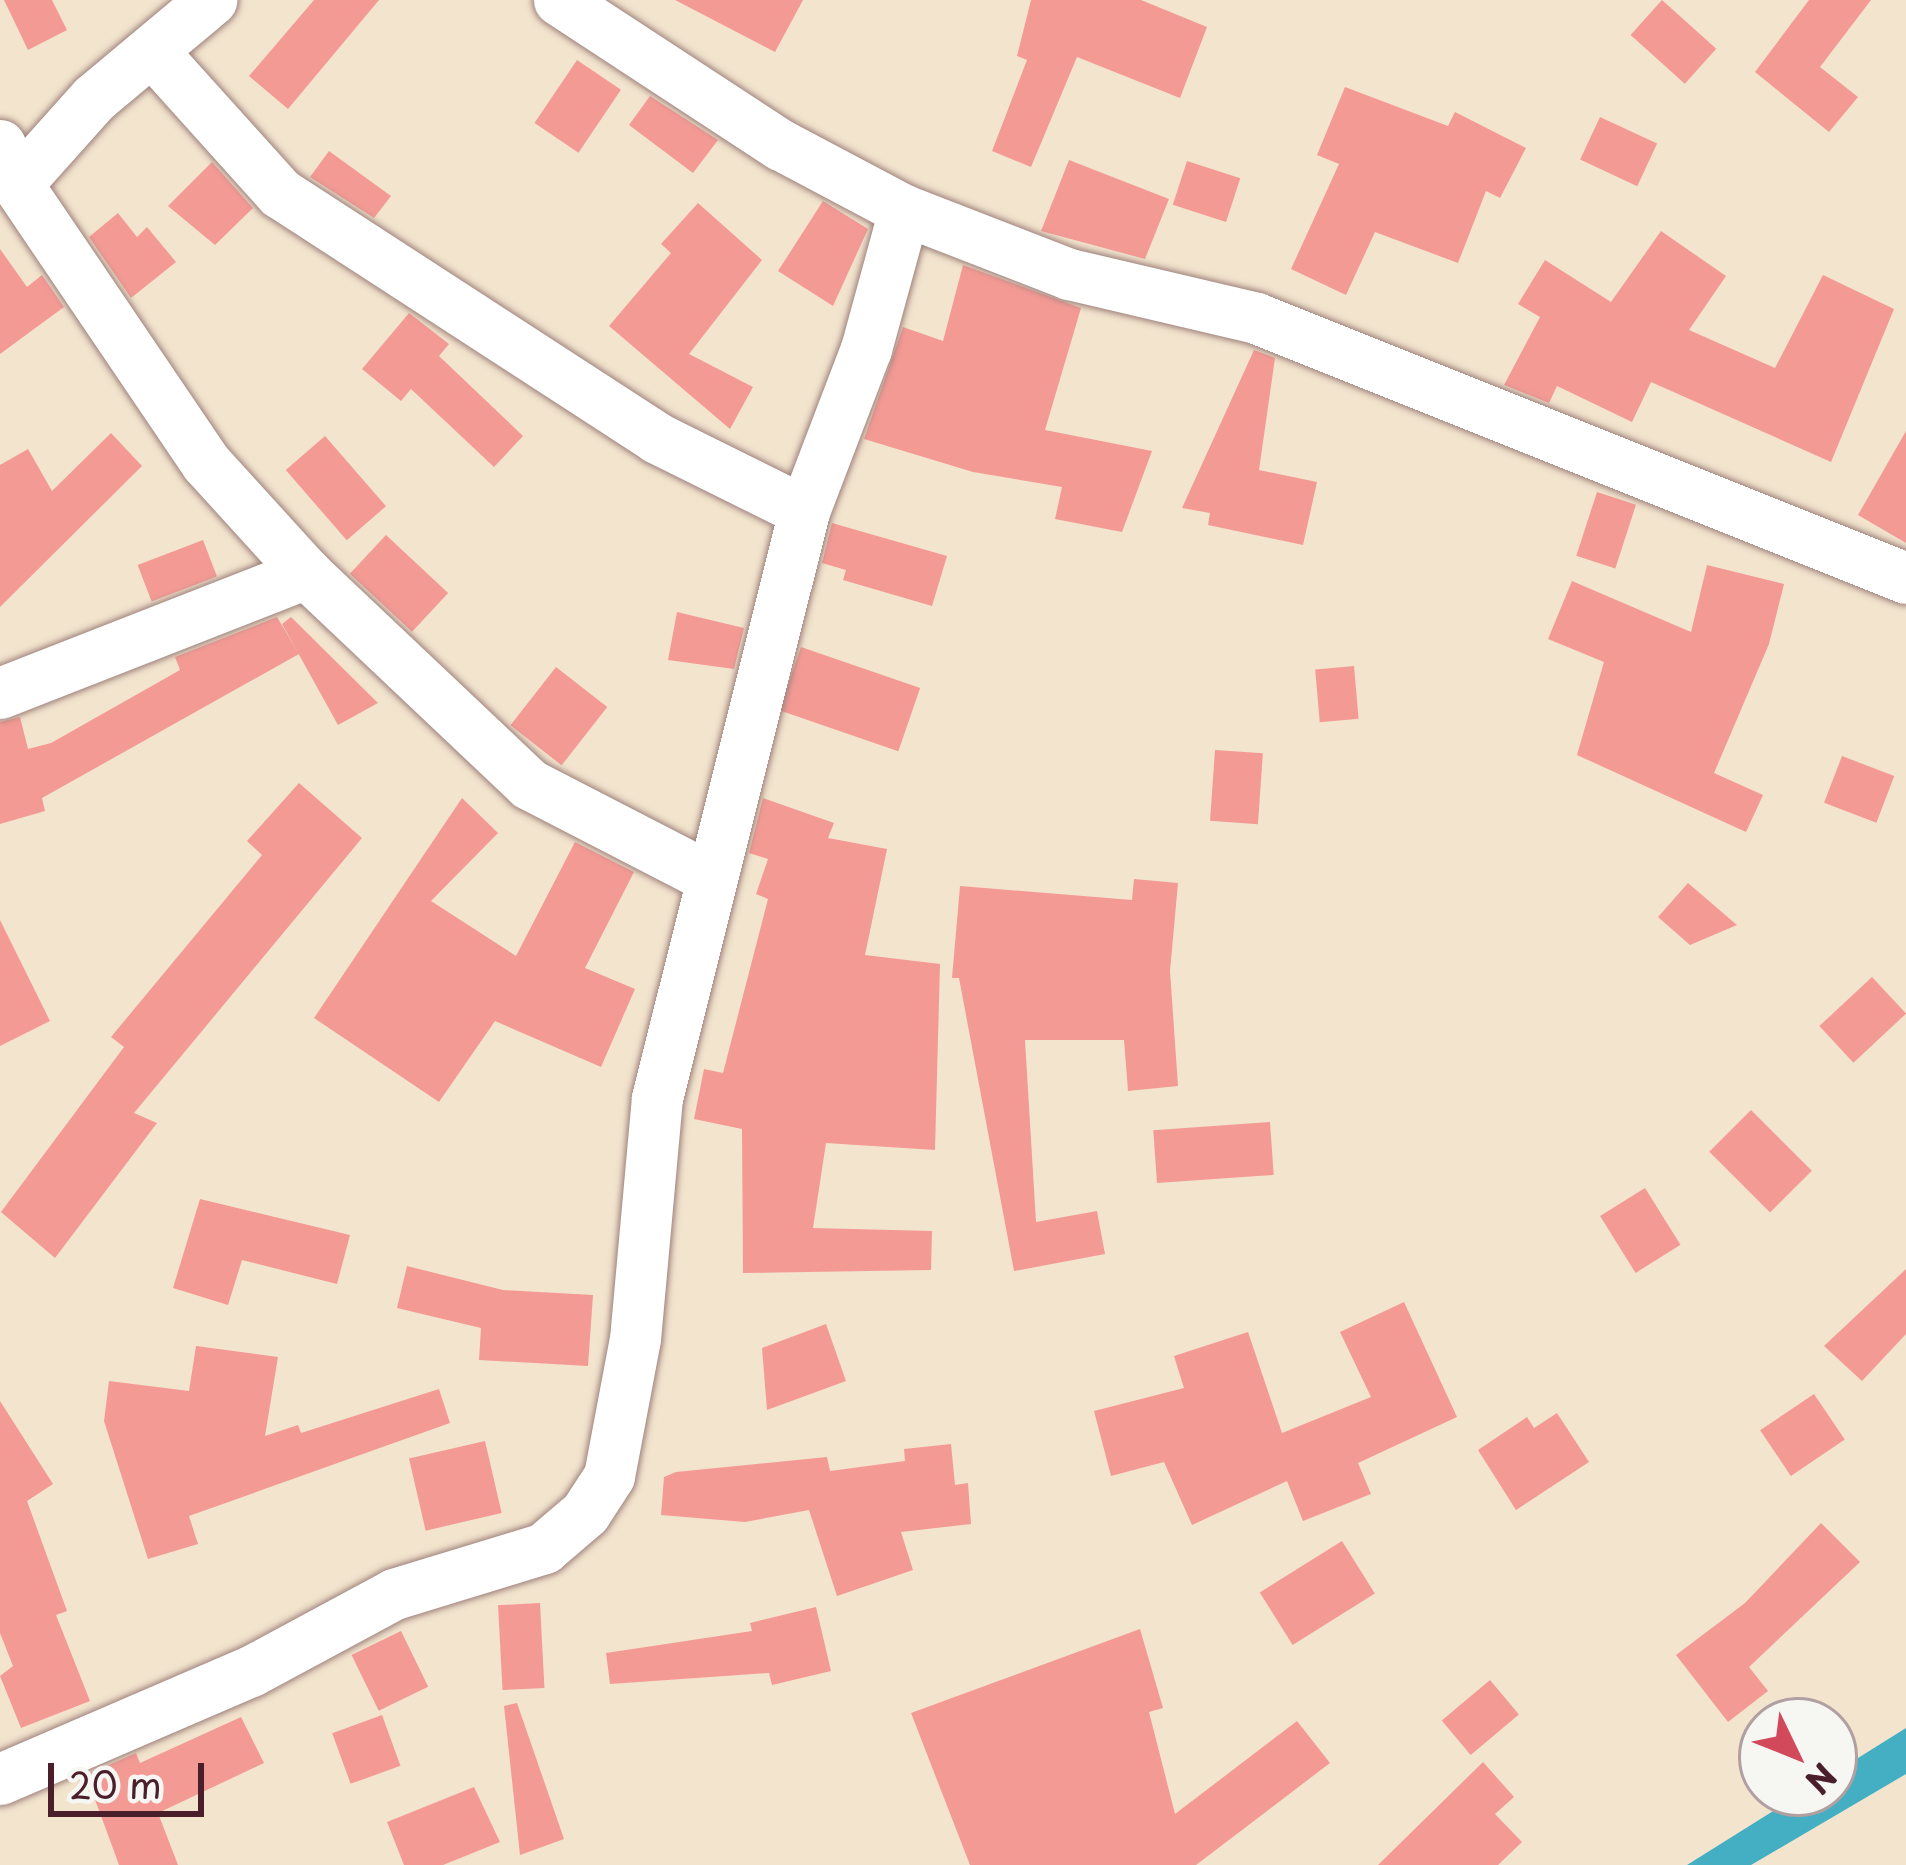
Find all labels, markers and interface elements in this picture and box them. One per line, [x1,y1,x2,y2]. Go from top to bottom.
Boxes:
north arrow [1738,1697,1858,1817]
scale bar [54,1739,210,1813]
text: N [1795,1753,1849,1806]
text: 20 m [69,1757,162,1811]

